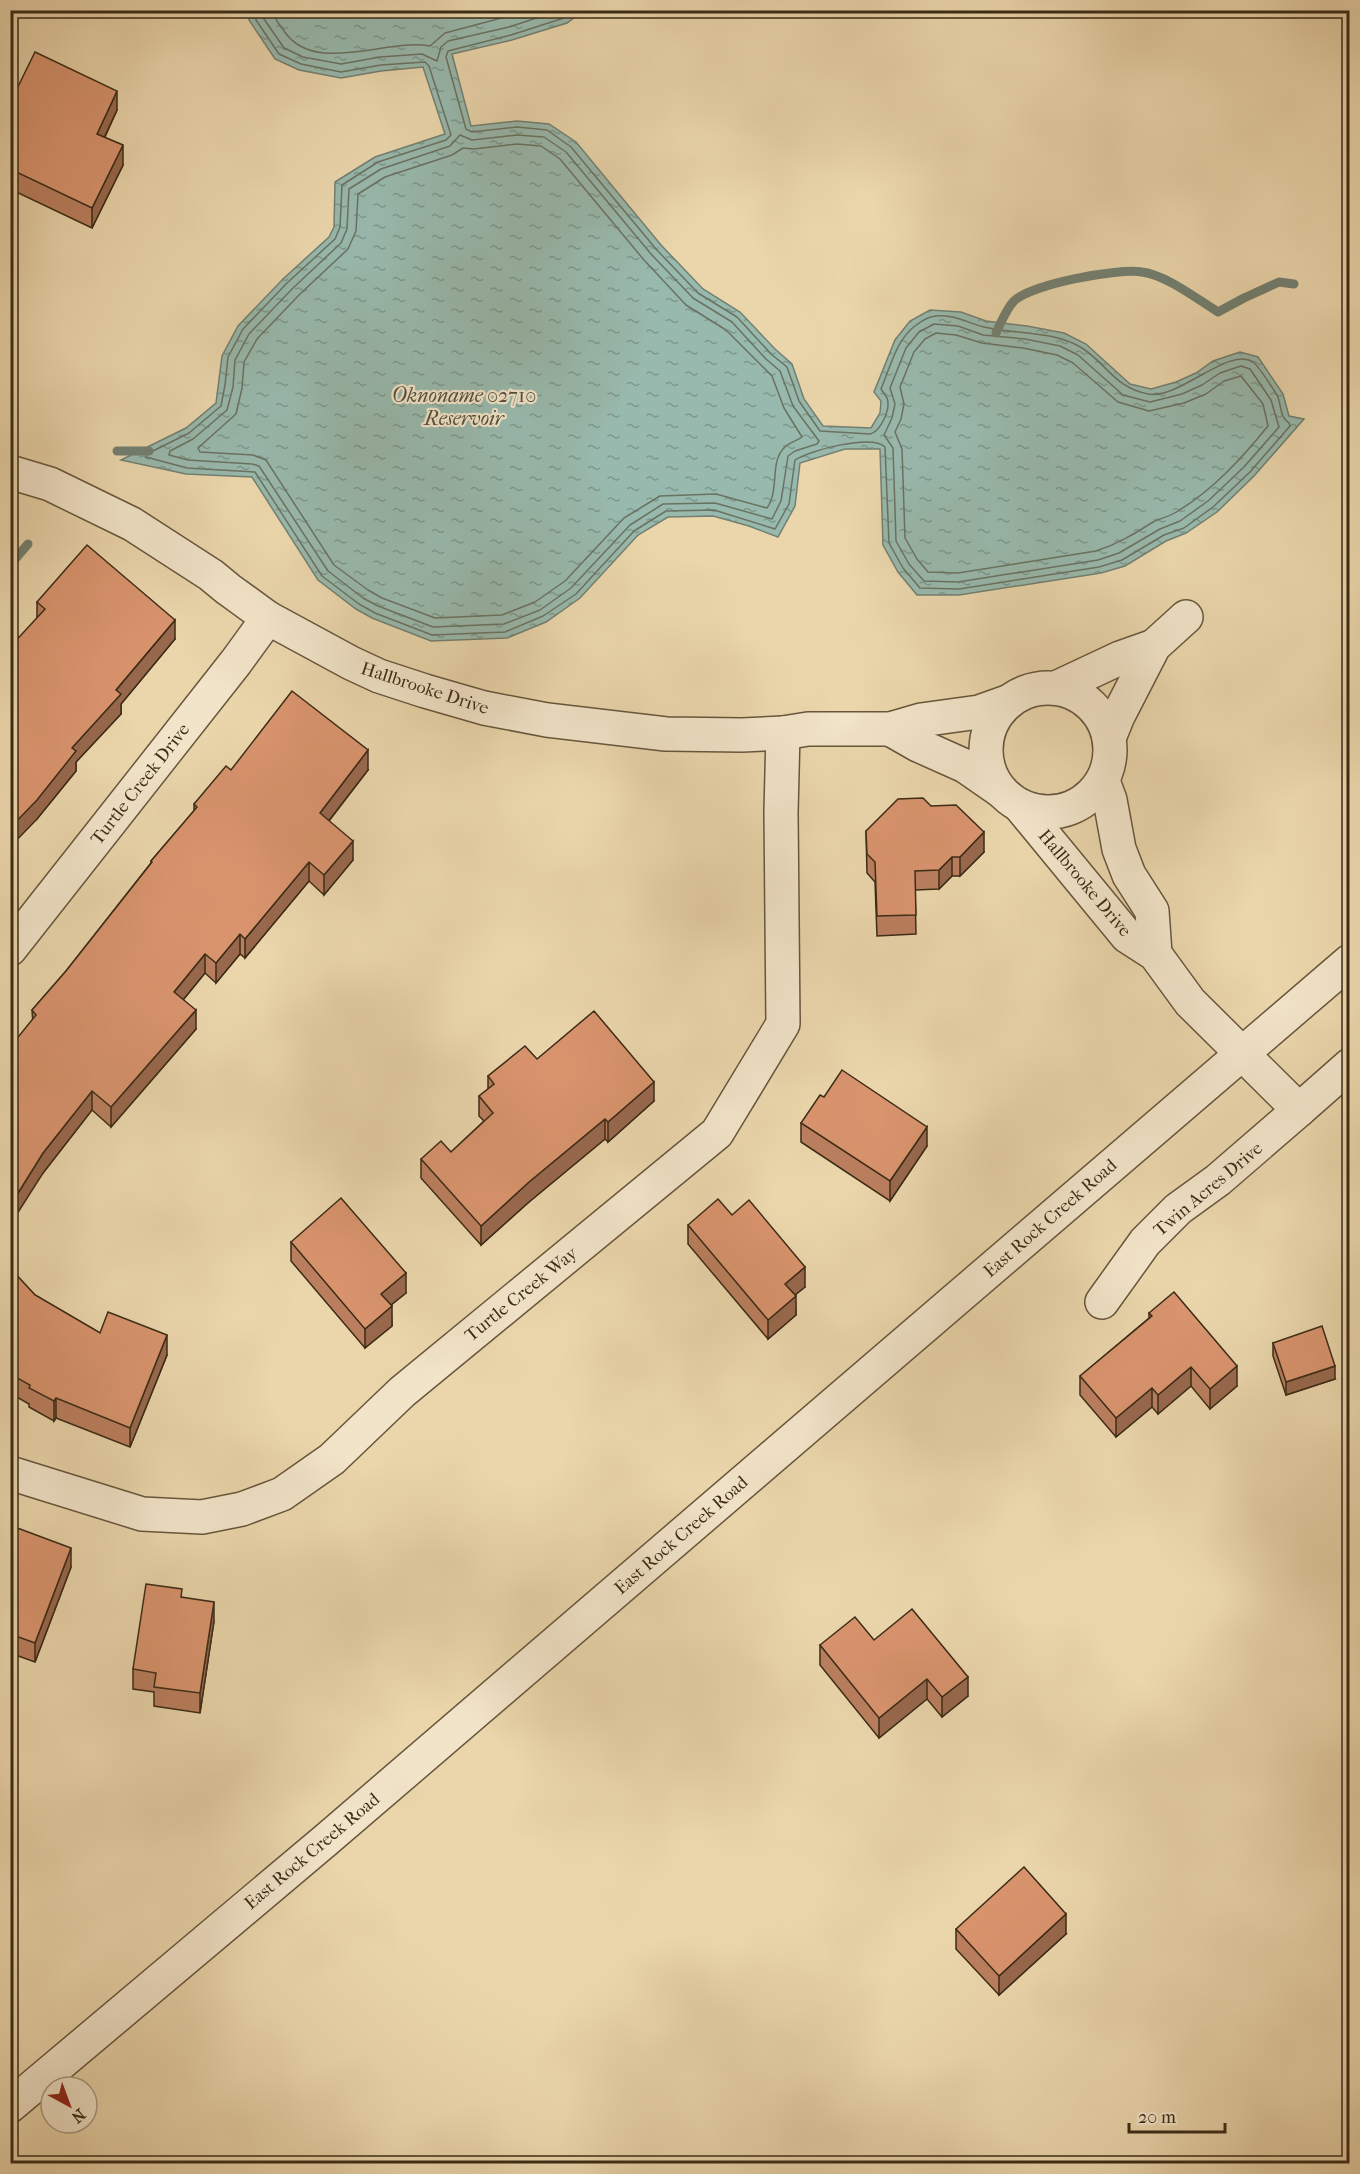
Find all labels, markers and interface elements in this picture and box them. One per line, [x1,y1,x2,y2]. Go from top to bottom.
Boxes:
water label: Oknoname 02710 Reservoir [392,384,536,430]
street label: Hallbrooke Drive [358,658,491,719]
street label: Turtle Creek Drive [87,719,194,849]
street label: Hallbrooke Drive [1034,826,1136,941]
street label: Twin Acres Drive [1150,1138,1267,1241]
street label: East Rock Creek Road [979,1155,1121,1282]
street label: Turtle Creek Way [461,1242,583,1346]
street label: East Rock Creek Road [610,1472,752,1599]
street label: East Rock Creek Road [241,1789,384,1914]
north arrow [39,2075,99,2135]
scale bar [1129,2096,1225,2134]
text: N [67,2105,89,2128]
text: 20 m [1138,2107,1176,2128]

